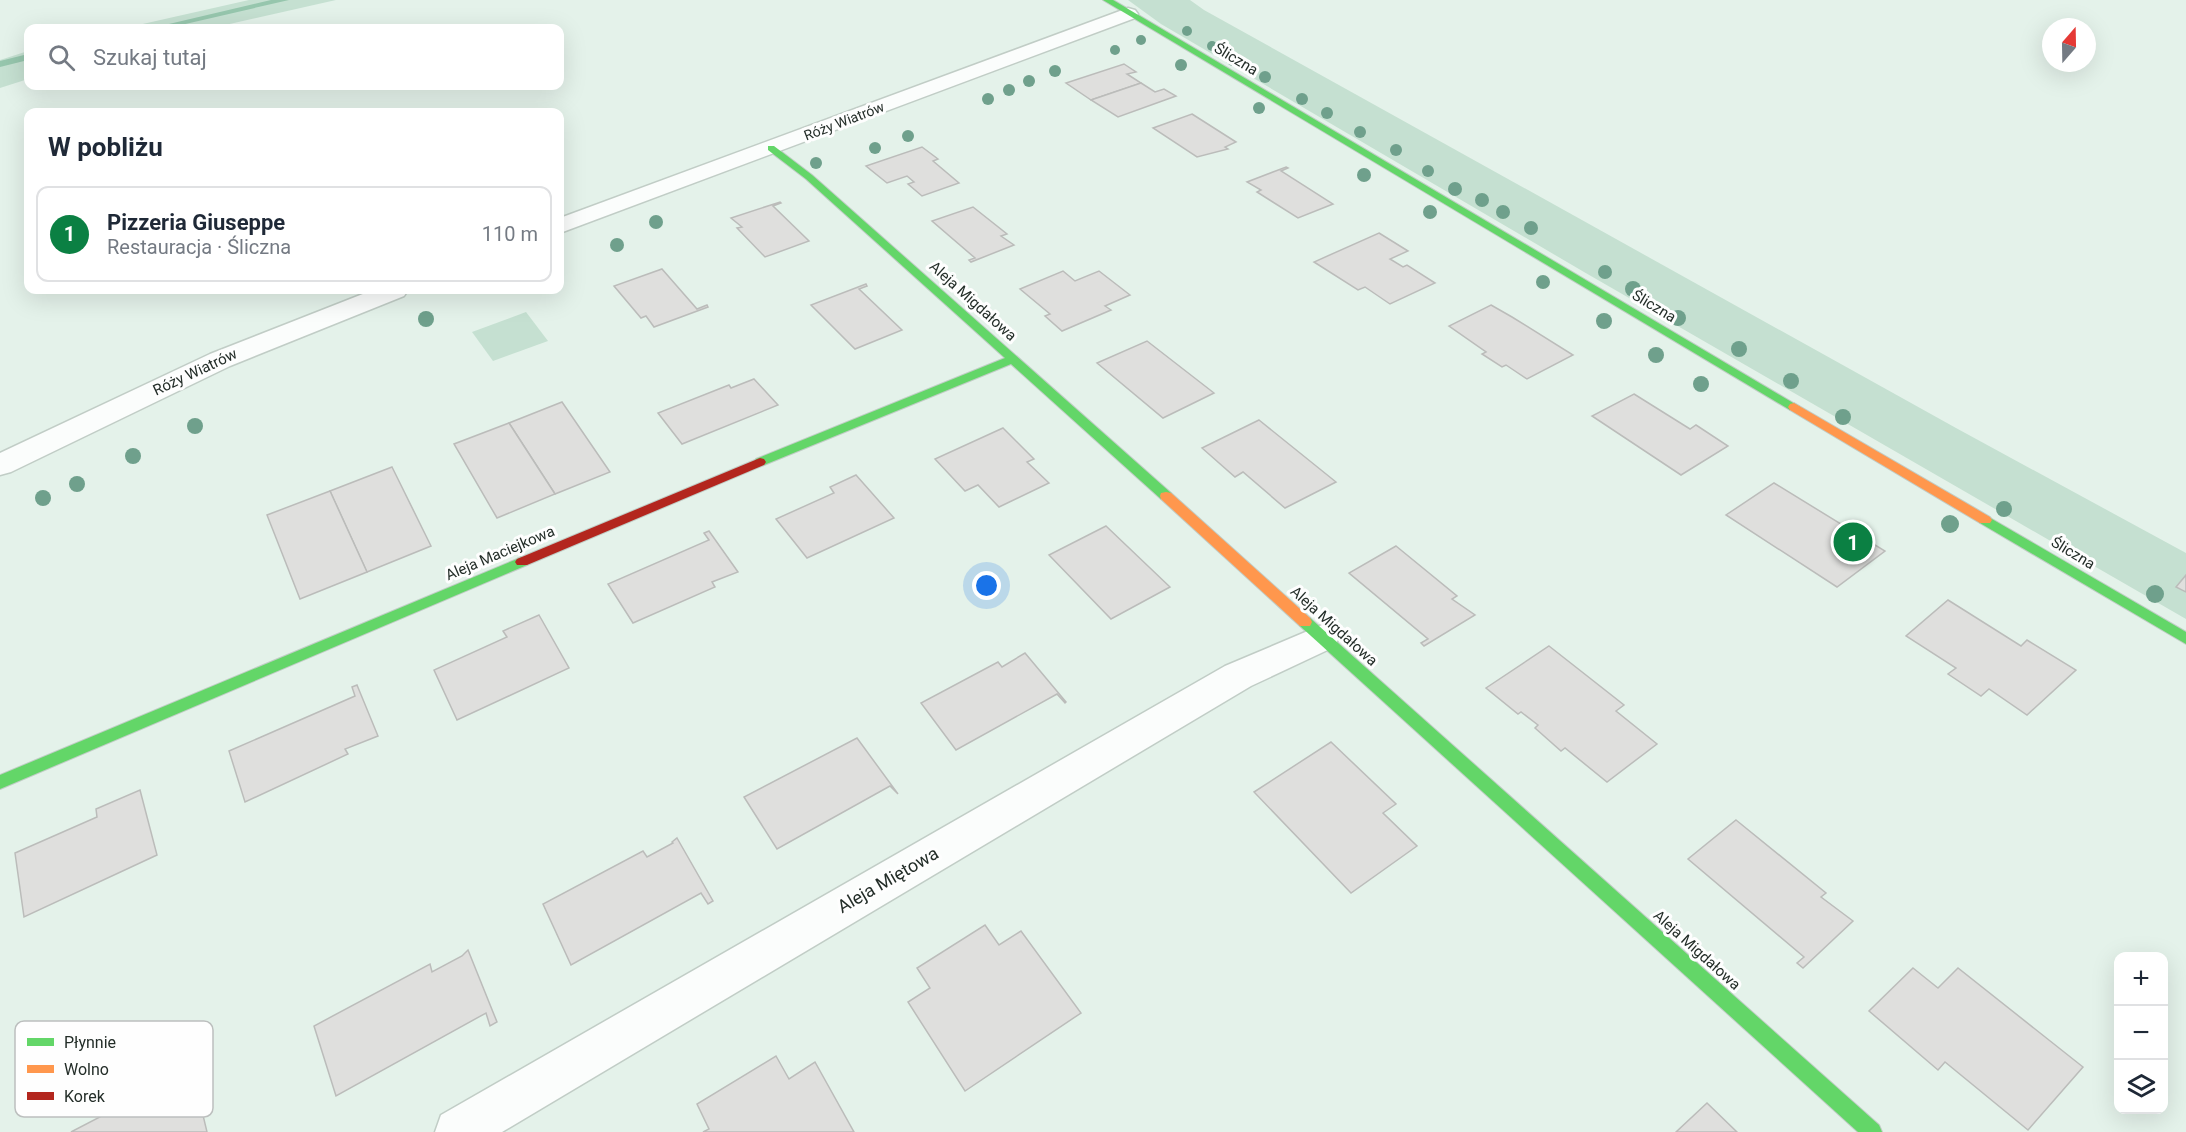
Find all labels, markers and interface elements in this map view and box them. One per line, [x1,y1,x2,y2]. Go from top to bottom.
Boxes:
north arrow [2042,18,2096,72]
search box [24,24,564,90]
street label: Śliczna [1211,39,1261,79]
icon: search [45,41,78,74]
text: Szukaj tutaj [93,45,207,70]
street label: Róży Wiatrów [802,98,887,144]
text: W pobliżu [48,132,163,162]
text: Pizzeria Giuseppe [107,210,285,235]
text: 1 [64,222,75,246]
text: 110 m [482,222,538,246]
text: Restauracja · Śliczna [107,235,291,259]
street label: Aleja Migdałowa [926,257,1020,345]
street label: Śliczna [1629,286,1679,326]
street label: Róży Wiatrów [150,345,240,399]
pin: 1 [1834,520,1872,564]
street label: Aleja Maciejkowa [443,522,557,584]
street label: Śliczna [2048,533,2098,573]
your location [972,571,1001,600]
street label: Aleja Migdałowa [1287,582,1381,670]
street label: Aleja Miętowa [833,842,942,917]
street label: Aleja Migdałowa [1650,906,1744,994]
map controls [2114,952,2168,1114]
button: + [2114,952,2168,1006]
button: − [2114,1006,2168,1060]
legend [15,1021,213,1117]
text: Płynnie [64,1033,116,1052]
text: Wolno [64,1060,109,1079]
button: layers [2114,1060,2168,1114]
text: Korek [64,1087,106,1106]

